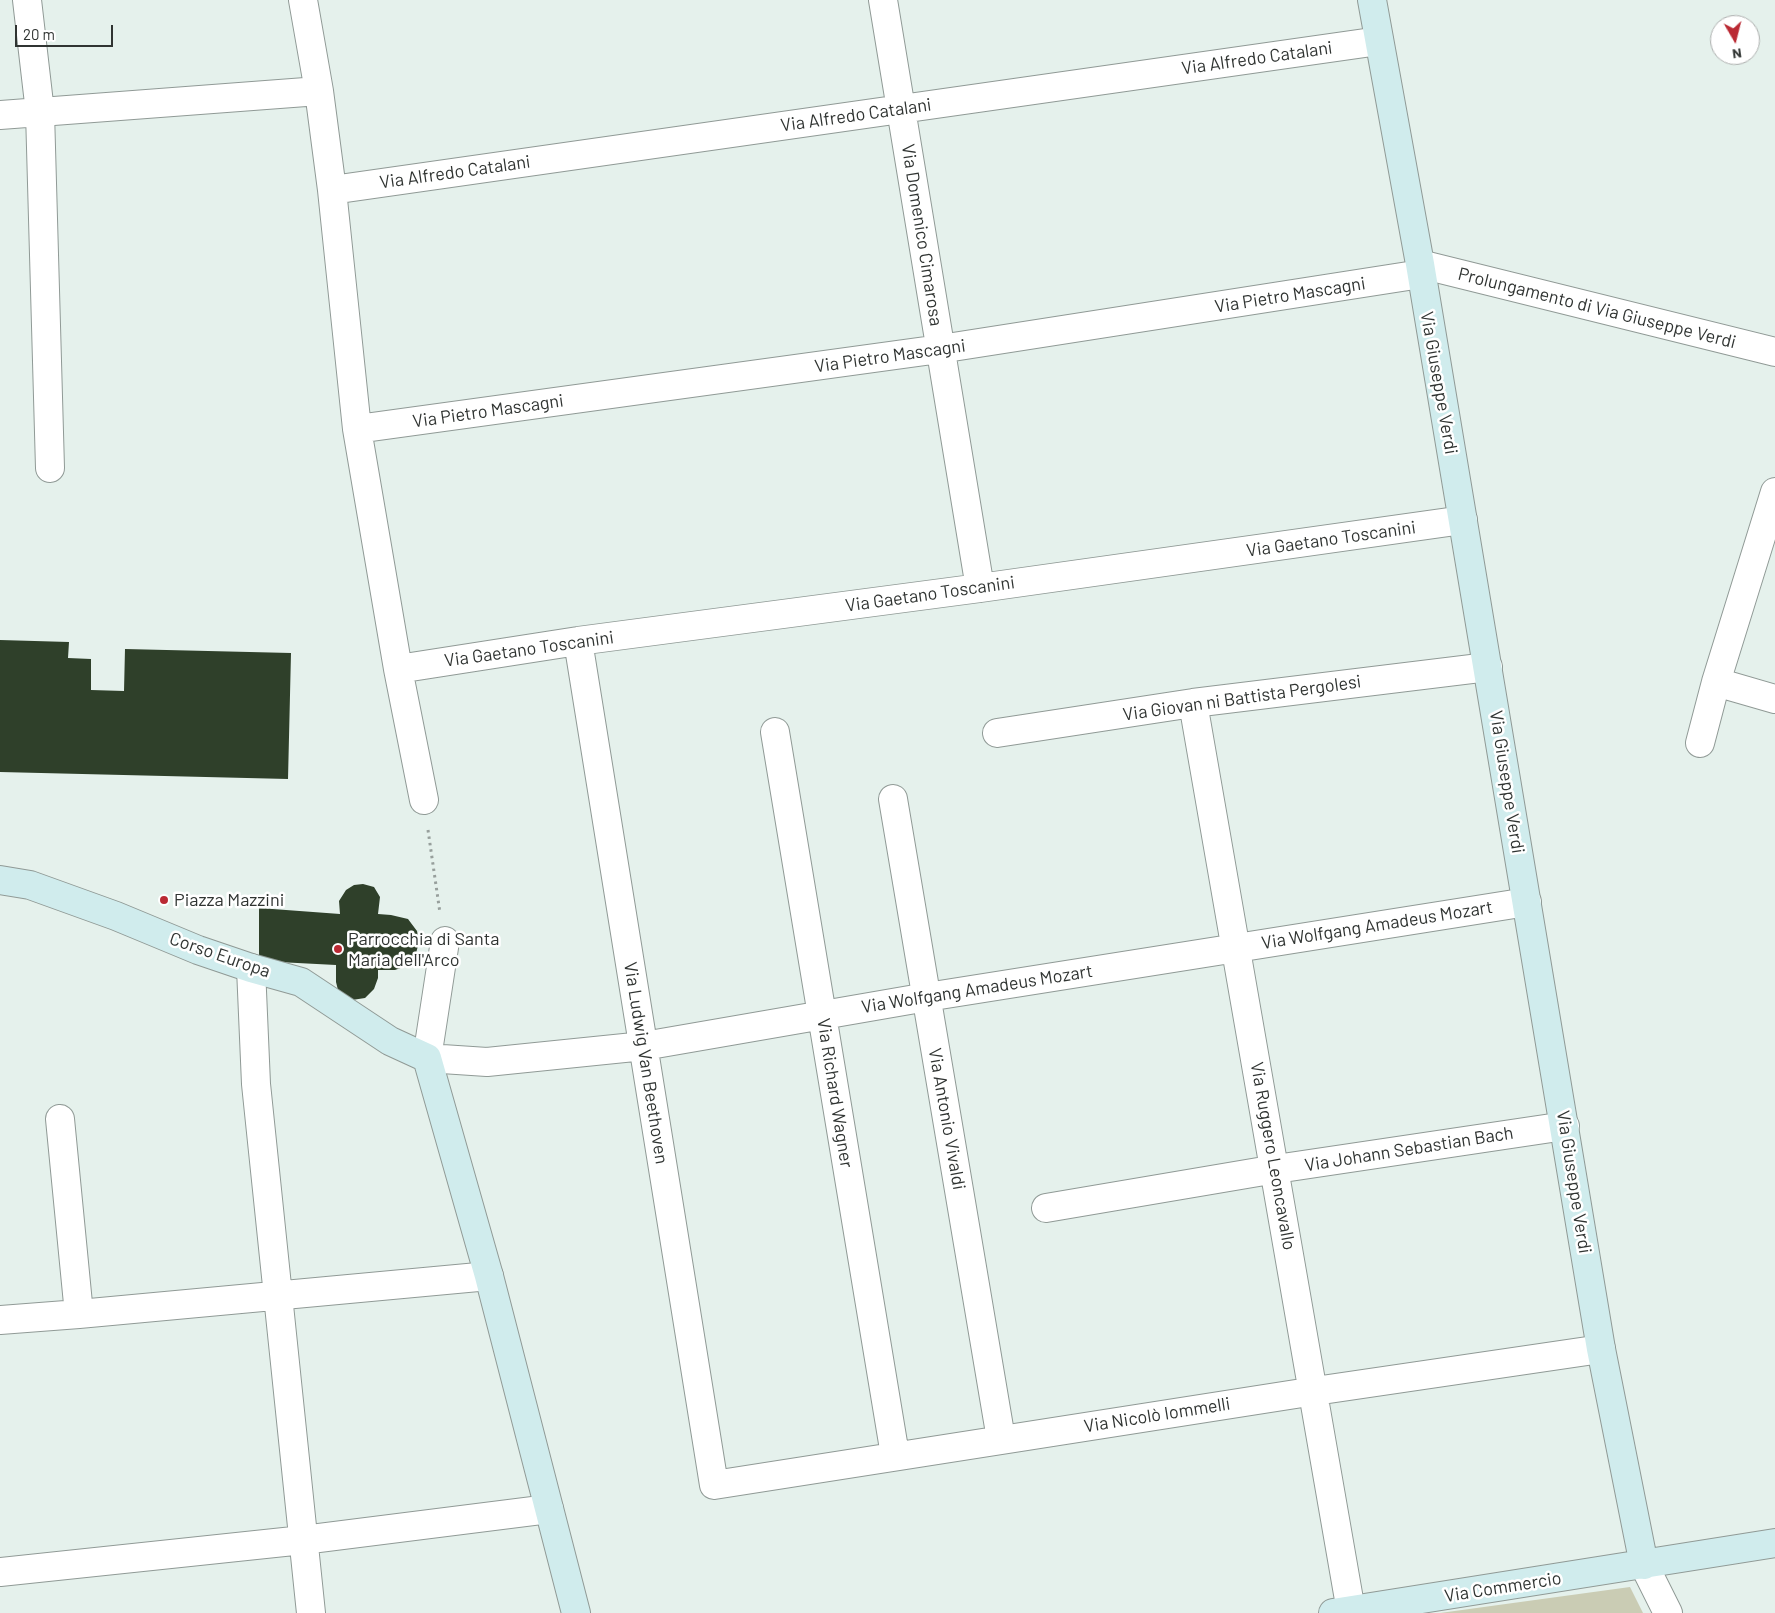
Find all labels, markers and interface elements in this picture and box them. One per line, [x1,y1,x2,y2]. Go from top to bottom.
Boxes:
scale bar [18,15,115,47]
north arrow [1710,15,1760,65]
text: 20 m [23,25,55,43]
street label: Via Alfredo Catalani [1180,37,1334,79]
text: N [1731,45,1743,63]
street label: Via Alfredo Catalani [779,94,933,136]
street label: Via Domenico Cimarosa [897,142,947,328]
street label: Via Alfredo Catalani [378,151,532,193]
street label: Prolungamento di Via Giuseppe Verdi [1456,263,1738,353]
street label: Via Pietro Mascagni [1213,272,1367,318]
street label: Via Giuseppe Verdi [1416,310,1462,456]
street label: Via Pietro Mascagni [813,335,967,377]
street label: Via Pietro Mascagni [411,390,565,432]
street label: Via Gaetano Toscanini [1245,516,1417,562]
street label: Via Gaetano Toscanini [844,571,1016,617]
street label: Via Gaetano Toscanini [443,626,615,672]
street label: Via Giovan ni Battista Pergolesi [1122,671,1362,725]
street label: Via Giuseppe Verdi [1485,709,1529,855]
place label: Piazza Mazzini [174,889,284,911]
marker: Piazza Mazzini [158,894,170,906]
street label: Via Wolfgang Amadeus Mozart [1260,896,1494,954]
street label: Corso Europa [167,928,273,982]
place label: Parrocchia di Santa Maria dell'Arco [348,928,500,971]
marker: Parrocchia di Santa Maria dell'Arco [332,943,344,955]
street label: Via Ludwig Van Beethoven [619,960,673,1166]
street label: Via Wolfgang Amadeus Mozart [860,960,1094,1018]
street label: Via Richard Wagner [813,1017,857,1169]
street label: Via Antonio Vivaldi [924,1046,970,1192]
street label: Via Ruggero Leoncavallo [1246,1060,1300,1252]
street label: Via Giuseppe Verdi [1552,1109,1596,1255]
street label: Via Johann Sebastian Bach [1303,1122,1515,1176]
street label: Via Nicolò Iommelli [1082,1393,1232,1437]
street label: Via Commercio [1443,1567,1563,1607]

